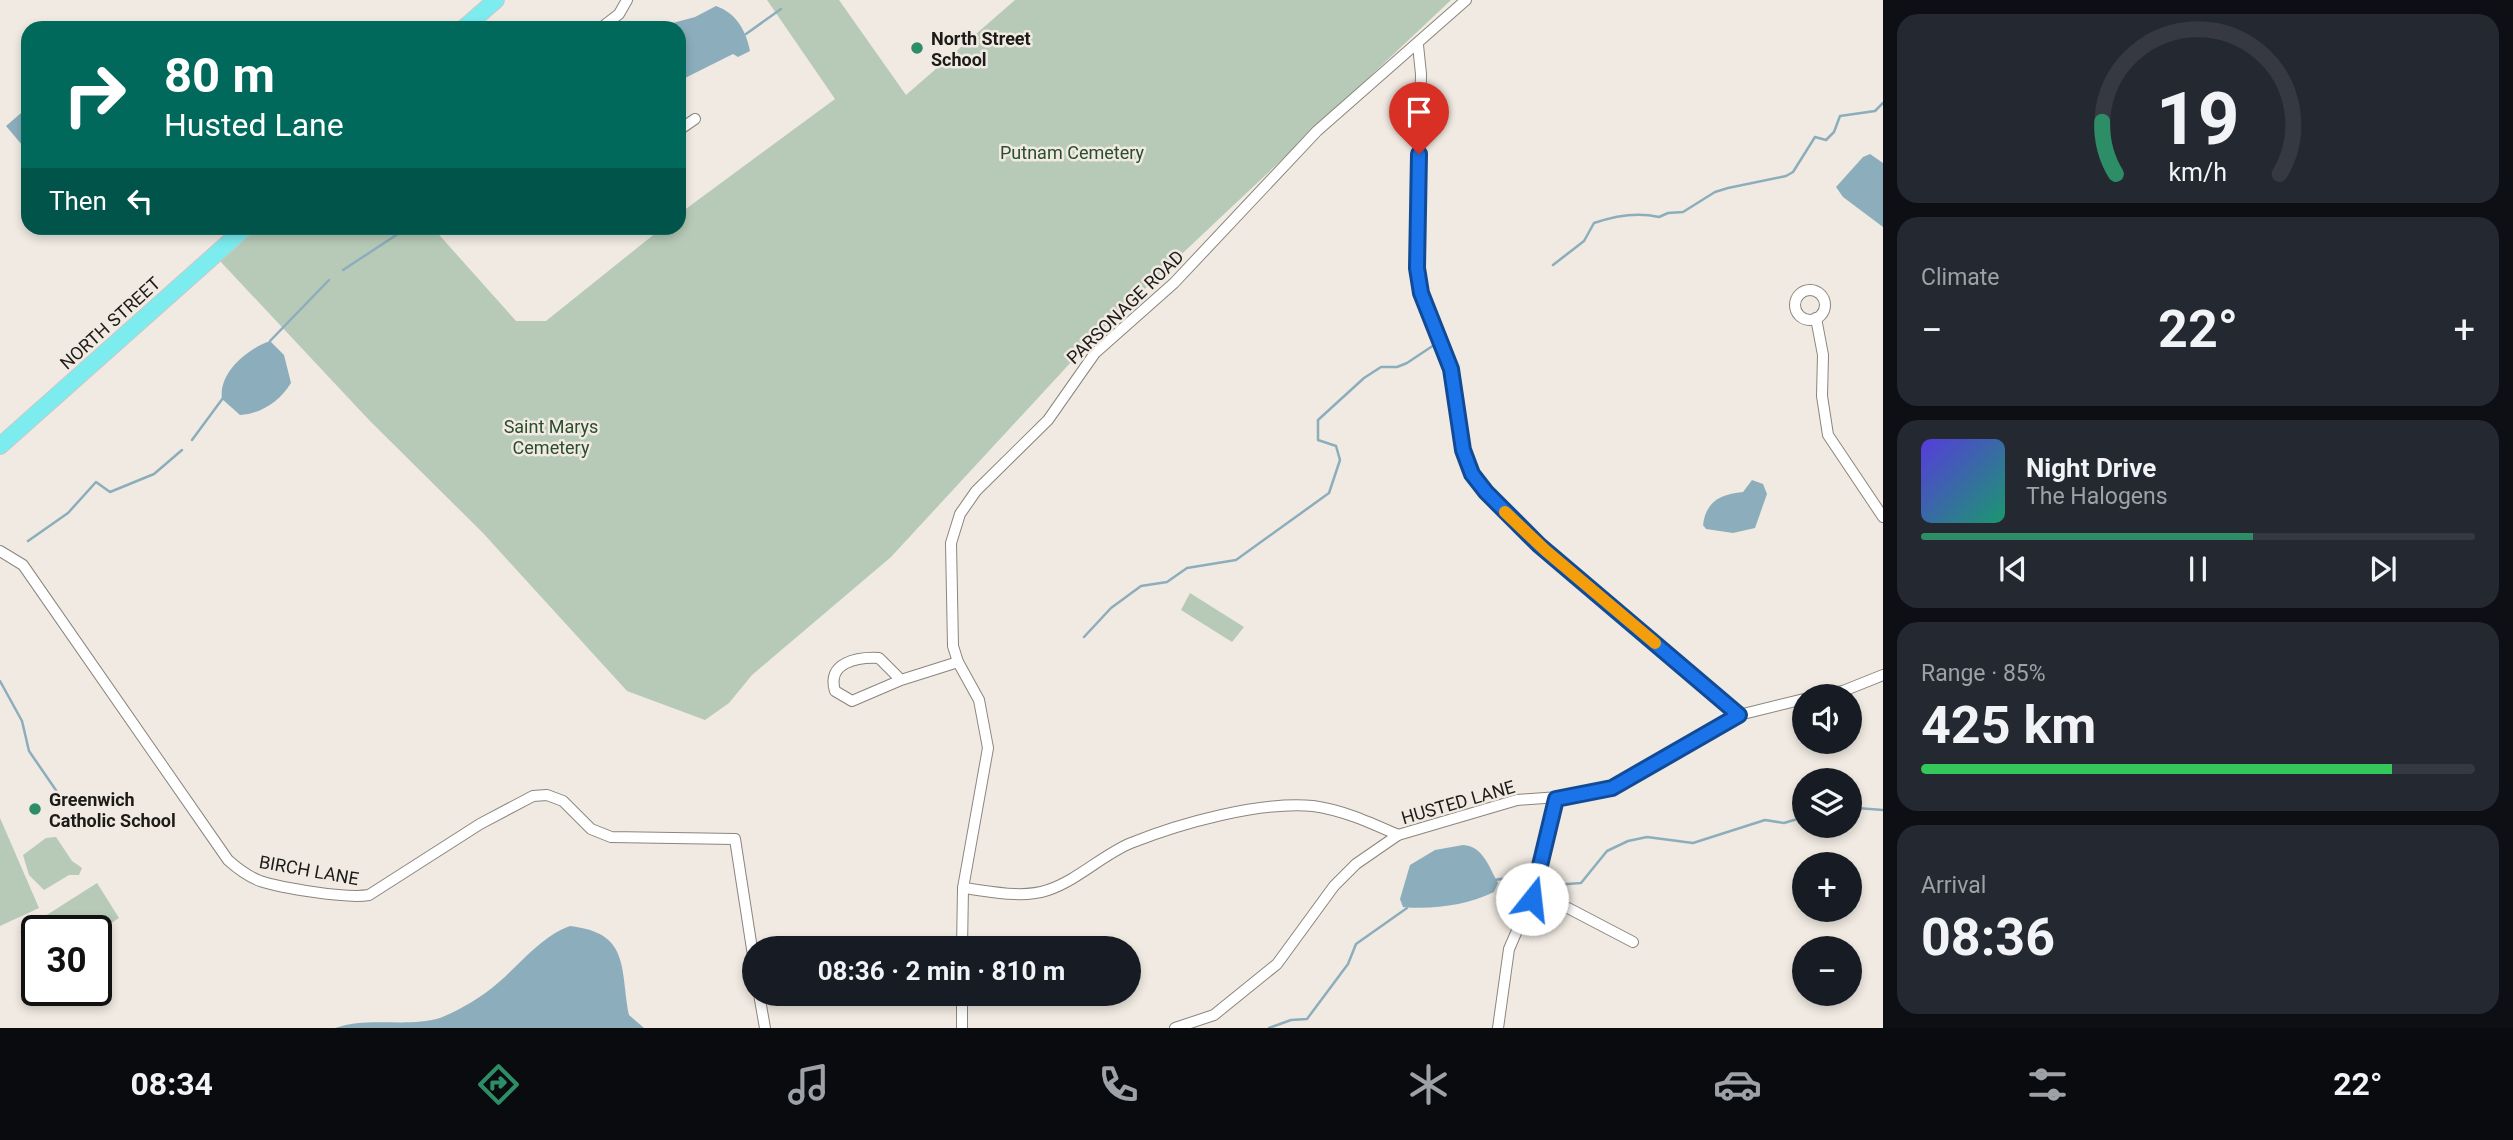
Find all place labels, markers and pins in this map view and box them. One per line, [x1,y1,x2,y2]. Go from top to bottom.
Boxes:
place label: North Street School [931,28,1031,70]
marker: North Street School [909,40,925,56]
pin [1389,82,1449,154]
place label: Greenwich Catholic School [49,789,176,831]
marker: Greenwich Catholic School [27,801,43,817]

